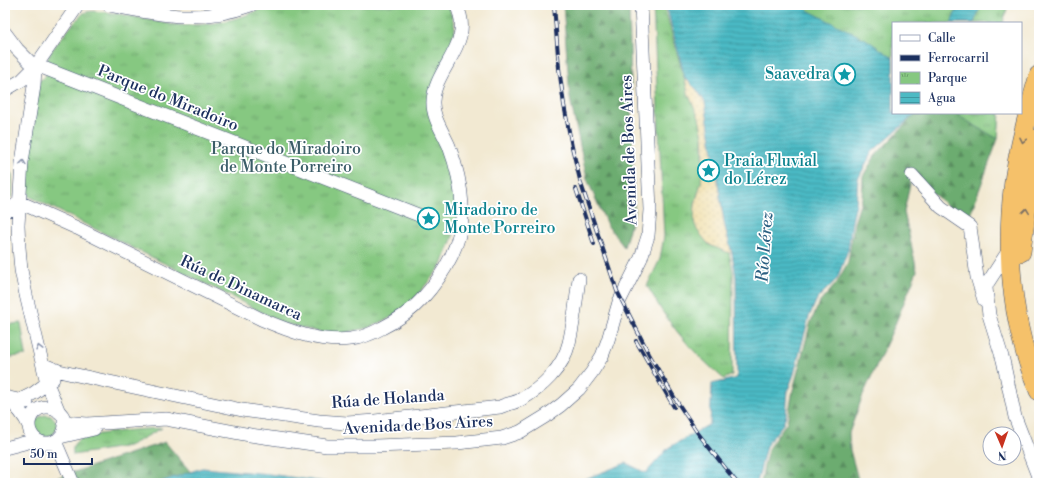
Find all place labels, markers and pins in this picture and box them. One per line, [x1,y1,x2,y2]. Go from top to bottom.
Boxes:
place icon: Saavedra [832,61,858,87]
place label: Saavedra [765,64,831,84]
place label: Praia Fluvial do Lérez [724,151,817,189]
place icon: Praia Fluvial do Lérez [696,157,722,183]
place label: Miradoiro de Monte Porreiro [444,200,556,238]
place icon: Miradoiro de Monte Porreiro [415,206,441,232]

